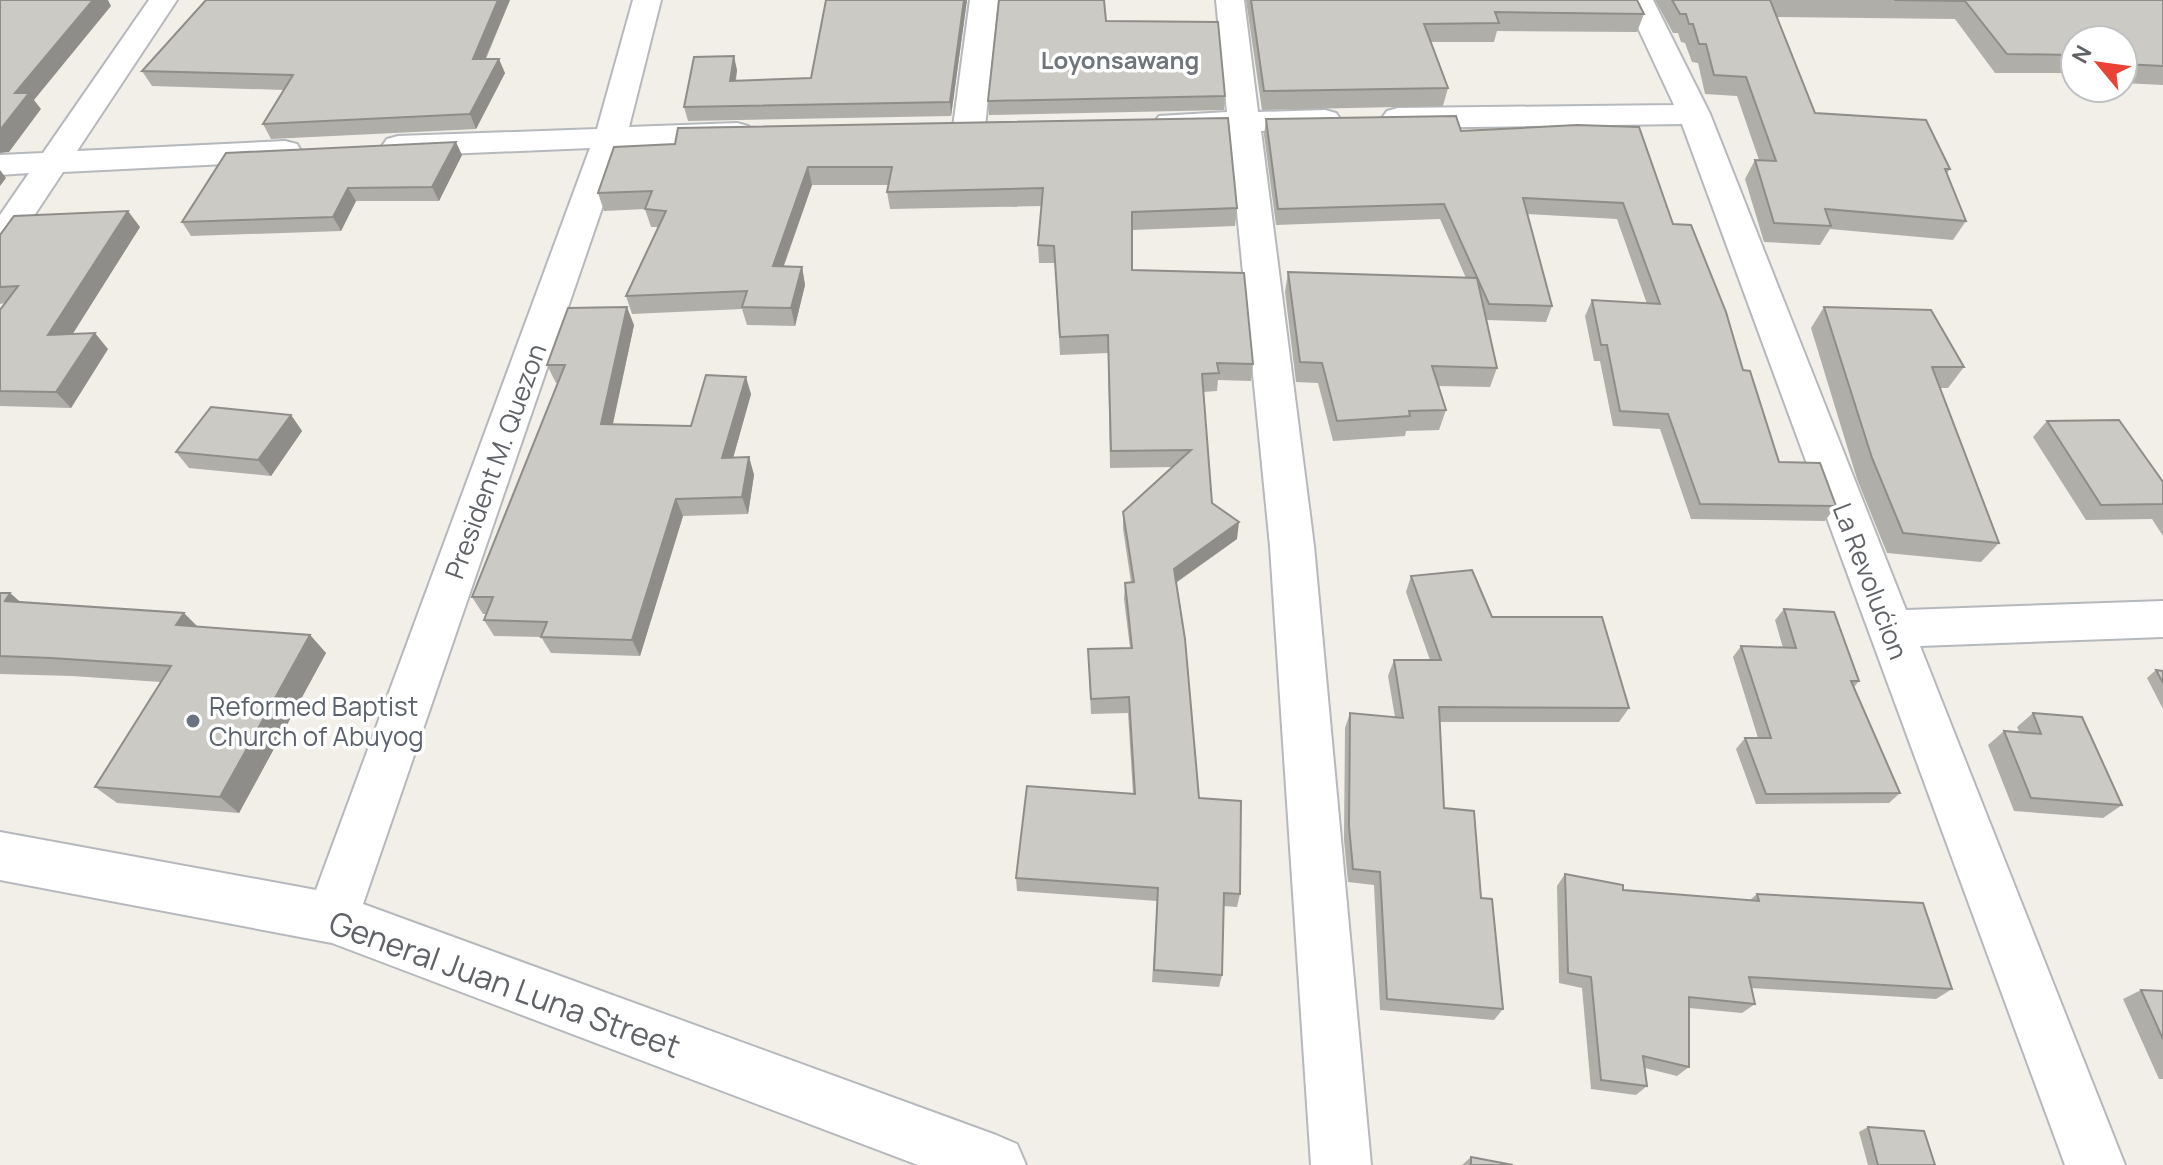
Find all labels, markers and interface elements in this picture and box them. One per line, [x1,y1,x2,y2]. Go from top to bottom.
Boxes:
north arrow [2059,24,2139,104]
text: N [2065,40,2098,68]
district label: Loyonsawang [1041,43,1199,76]
street label: President M. Quezon [436,338,554,584]
street label: La Revolućion [1825,498,1917,664]
place label: Reformed Baptist Church of Abuyog [209,688,424,754]
marker: Reformed Baptist Church of Abuyog [184,712,202,730]
street label: General Juan Luna Street [323,900,687,1068]

